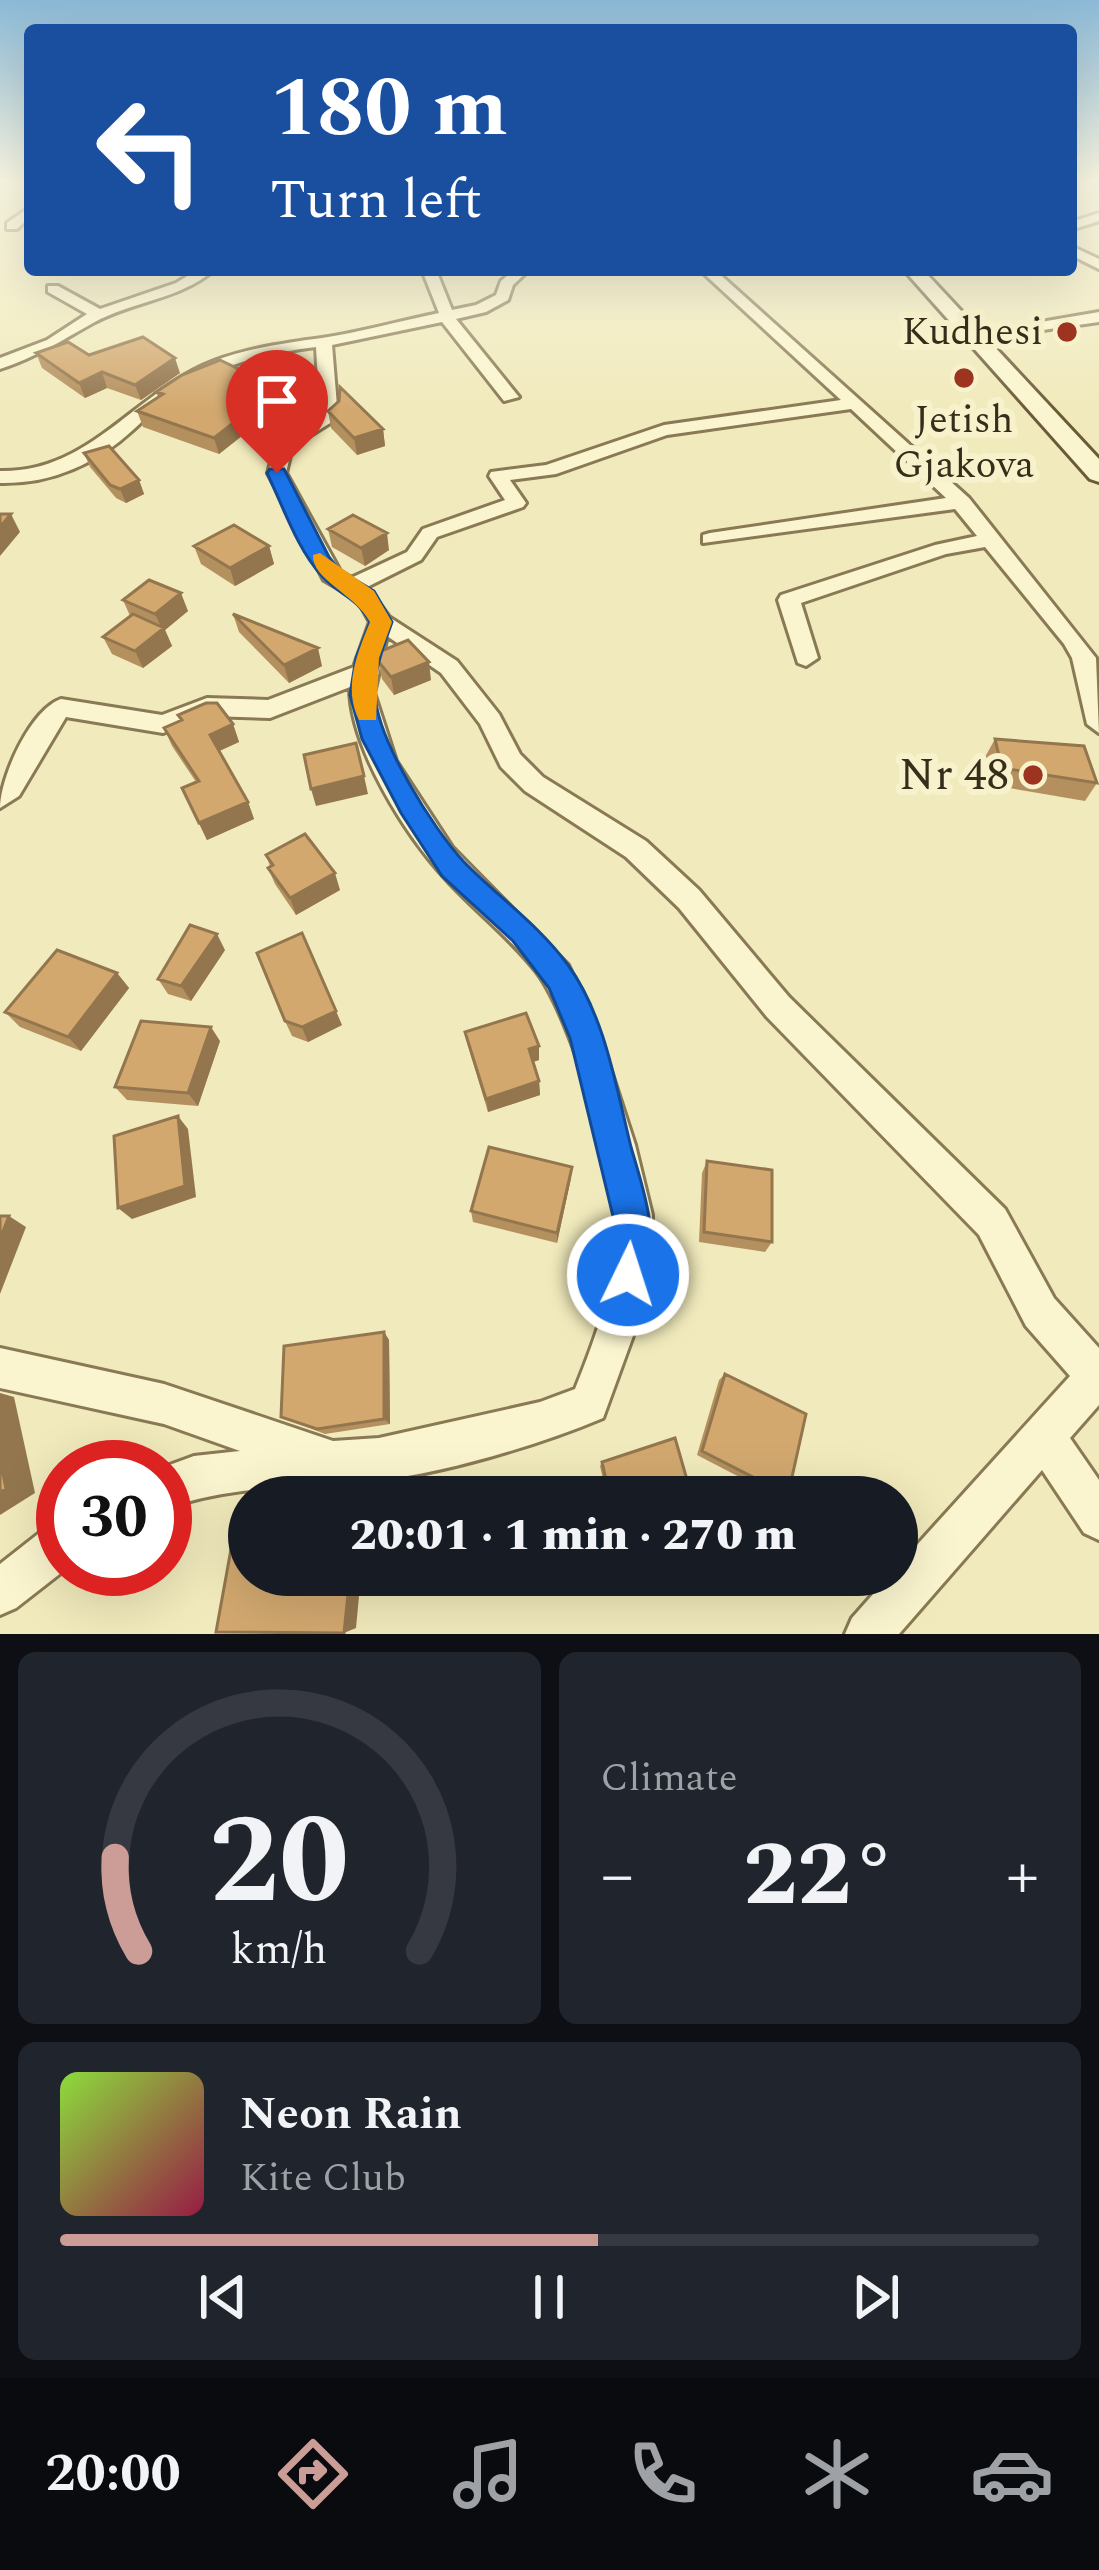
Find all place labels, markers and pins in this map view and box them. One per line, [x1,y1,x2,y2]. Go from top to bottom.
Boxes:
place label: Kudhesi [902,303,1043,362]
marker: Kudhesi [1054,319,1080,345]
pin [226,350,328,473]
marker: Jetish Gjakova [951,365,977,391]
place label: Jetish Gjakova [894,391,1034,495]
place label: Nr 48 [899,741,1009,810]
marker: Nr 48 [1020,762,1046,788]

